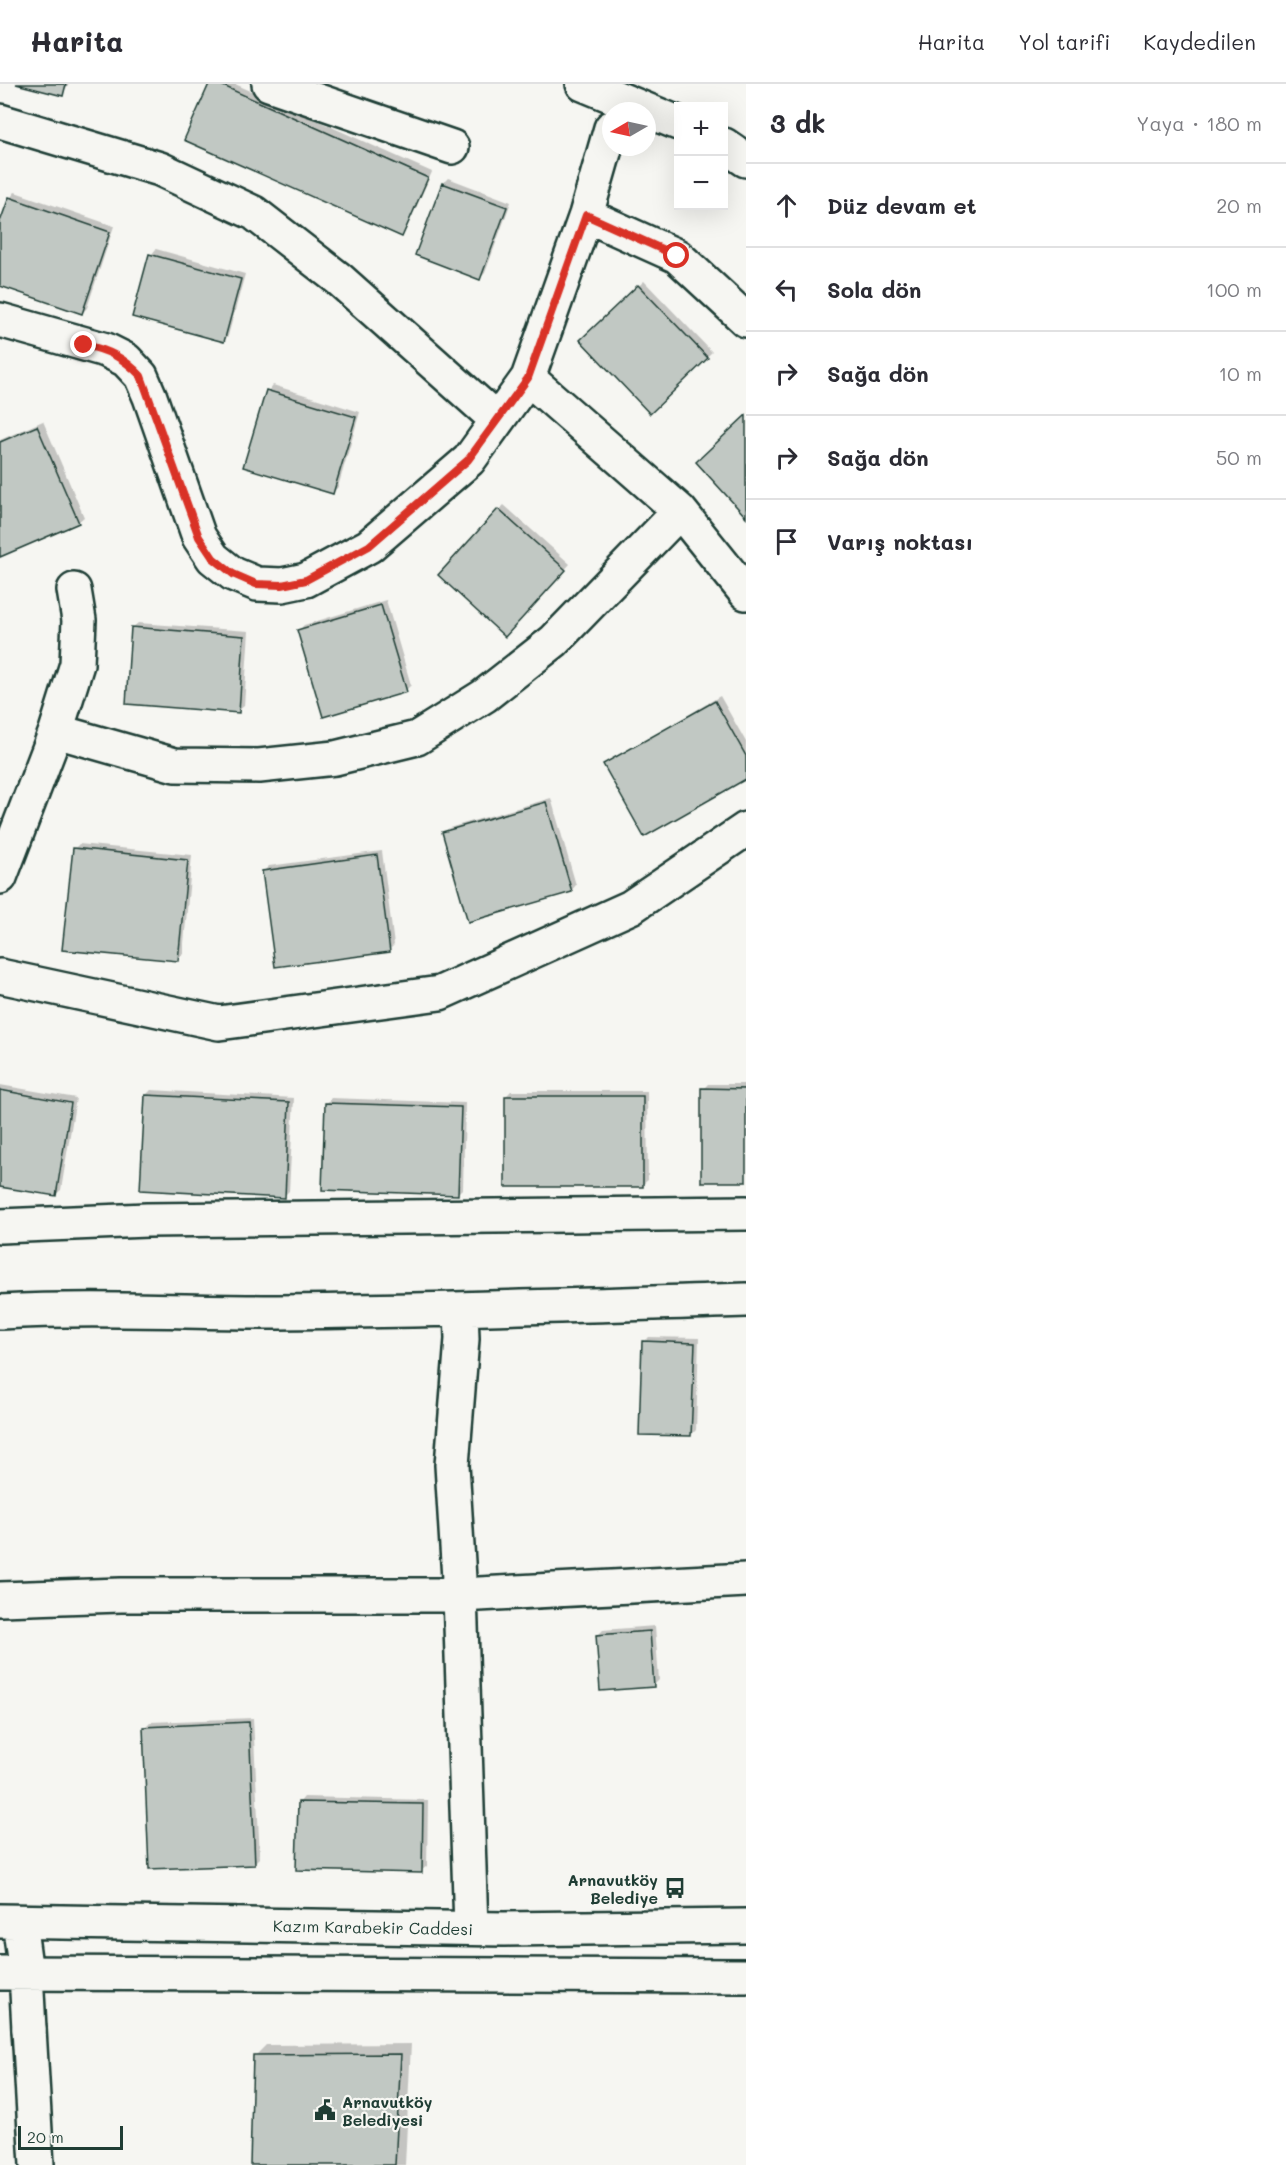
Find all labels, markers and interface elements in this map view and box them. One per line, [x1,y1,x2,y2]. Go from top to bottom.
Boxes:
text: Harita [30,23,123,59]
text: Harita [918,28,985,55]
text: Yol tarifi [1018,28,1110,55]
text: Kaydedilen [1143,28,1256,55]
north arrow [602,102,656,156]
map controls [674,102,728,210]
button: + [674,102,728,156]
text: 3 dk [770,106,825,140]
text: Yaya · 180 m [1136,110,1262,136]
button: − [674,156,728,210]
icon: ahead [770,189,803,222]
text: Düz devam et [827,191,976,220]
text: 20 m [1216,192,1262,218]
route start [663,242,689,268]
icon: left [770,273,803,306]
text: Sola dön [827,275,921,304]
text: 100 m [1206,276,1262,302]
route end [70,331,96,357]
icon: right [770,357,803,390]
text: Sağa dön [827,359,929,388]
text: 10 m [1218,360,1262,386]
icon: right [770,441,803,474]
text: Sağa dön [827,443,929,472]
text: 50 m [1216,444,1262,470]
icon: arrive [770,525,803,558]
text: Varış noktası [827,527,973,556]
place label: Arnavutköy Belediye [568,1869,658,1908]
bus stop icon: Arnavutköy Belediye [663,1876,687,1900]
street label: Kazım Karabekir Caddesi [273,1915,473,1939]
place label: Arnavutköy Belediyesi [342,2091,433,2130]
public building icon: Arnavutköy Belediyesi [313,2098,337,2122]
scale bar [18,2123,123,2150]
text: 20 m [27,2126,64,2147]

